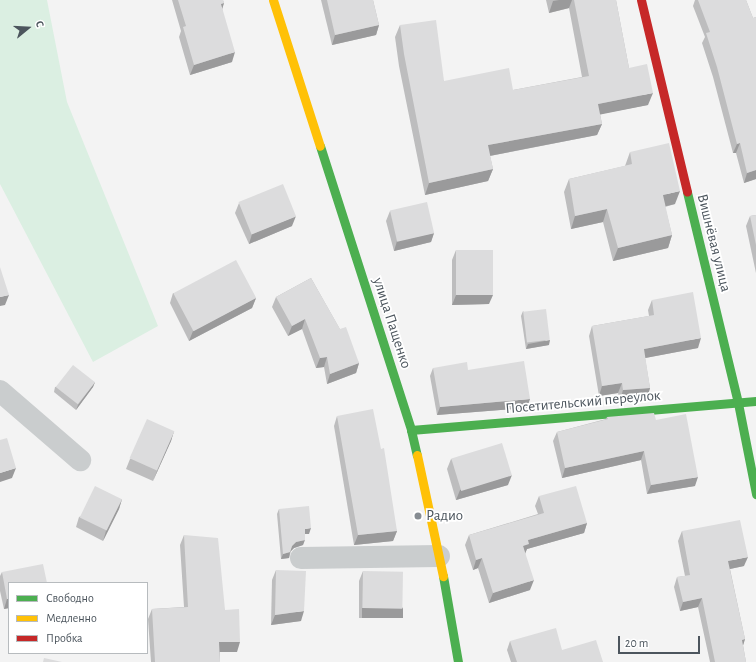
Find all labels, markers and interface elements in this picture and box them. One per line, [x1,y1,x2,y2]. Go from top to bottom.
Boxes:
north arrow [8,8,48,48]
text: С [34,20,46,29]
street label: Вишнёвая улица [693,192,735,294]
street label: улица Пащенко [369,275,415,371]
street label: Посетительский переулок [505,386,661,418]
place label: Радио [426,507,463,525]
marker: Радио [413,511,423,521]
legend [8,582,148,654]
text: Свободно [46,592,94,604]
text: Медленно [46,612,97,624]
scale bar [620,628,702,654]
text: Пробка [46,632,83,644]
text: 20 m [625,637,648,649]

